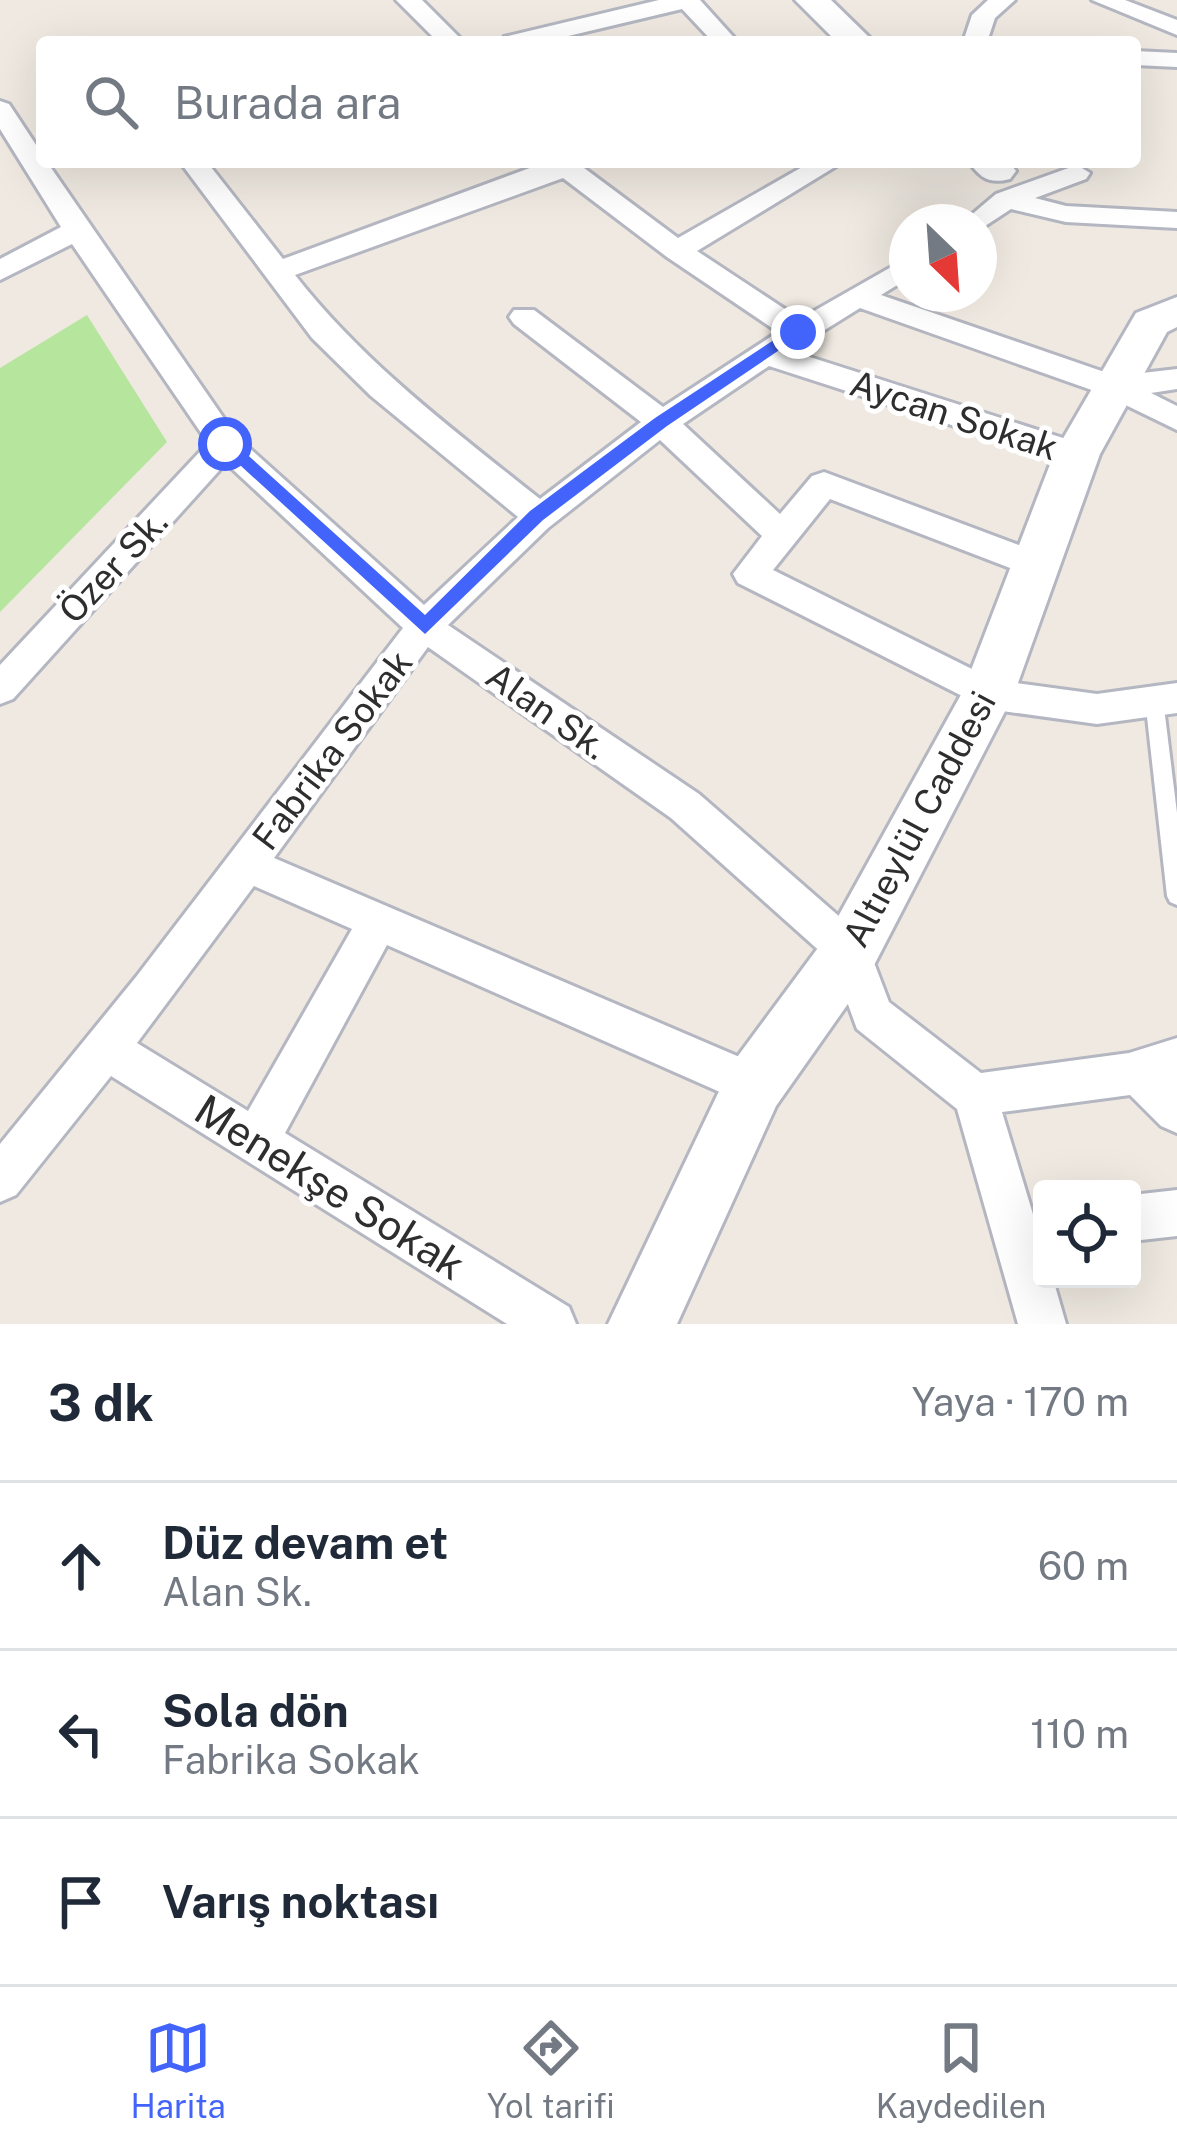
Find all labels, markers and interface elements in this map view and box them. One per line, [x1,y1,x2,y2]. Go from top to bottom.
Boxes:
search box [36,36,1141,168]
icon: search [78,69,144,135]
text: Burada ara [174,76,401,129]
north arrow [889,204,997,312]
route end [771,305,825,359]
street label: Aycan Sokak [845,362,1063,468]
route start [198,417,252,471]
street label: Özer Sk. [50,501,176,631]
street label: Fabrika Sokak [244,642,420,858]
street label: Alan Sk. [478,654,616,768]
street label: Altıeylül Caddesi [834,684,1004,954]
street label: Menekşe Sokak [186,1084,474,1289]
map controls [1033,1180,1141,1288]
button: locate [1033,1180,1141,1288]
text: 3 dk [48,1373,154,1432]
text: Yaya · 170 m [912,1379,1129,1425]
text: Düz devam et [162,1516,448,1569]
icon: ahead [48,1533,114,1599]
text: 60 m [1038,1543,1129,1589]
text: Alan Sk. [162,1569,312,1615]
text: Sola dön [162,1684,349,1737]
icon: left [48,1701,114,1767]
text: 110 m [1030,1711,1129,1757]
text: Fabrika Sokak [162,1737,420,1783]
icon: arrive [48,1869,114,1935]
text: Varış noktası [162,1875,439,1928]
tab: Harita [131,2015,226,2125]
tab: Yol tarifi [487,2015,615,2125]
tab: Kaydedilen [876,2015,1046,2125]

